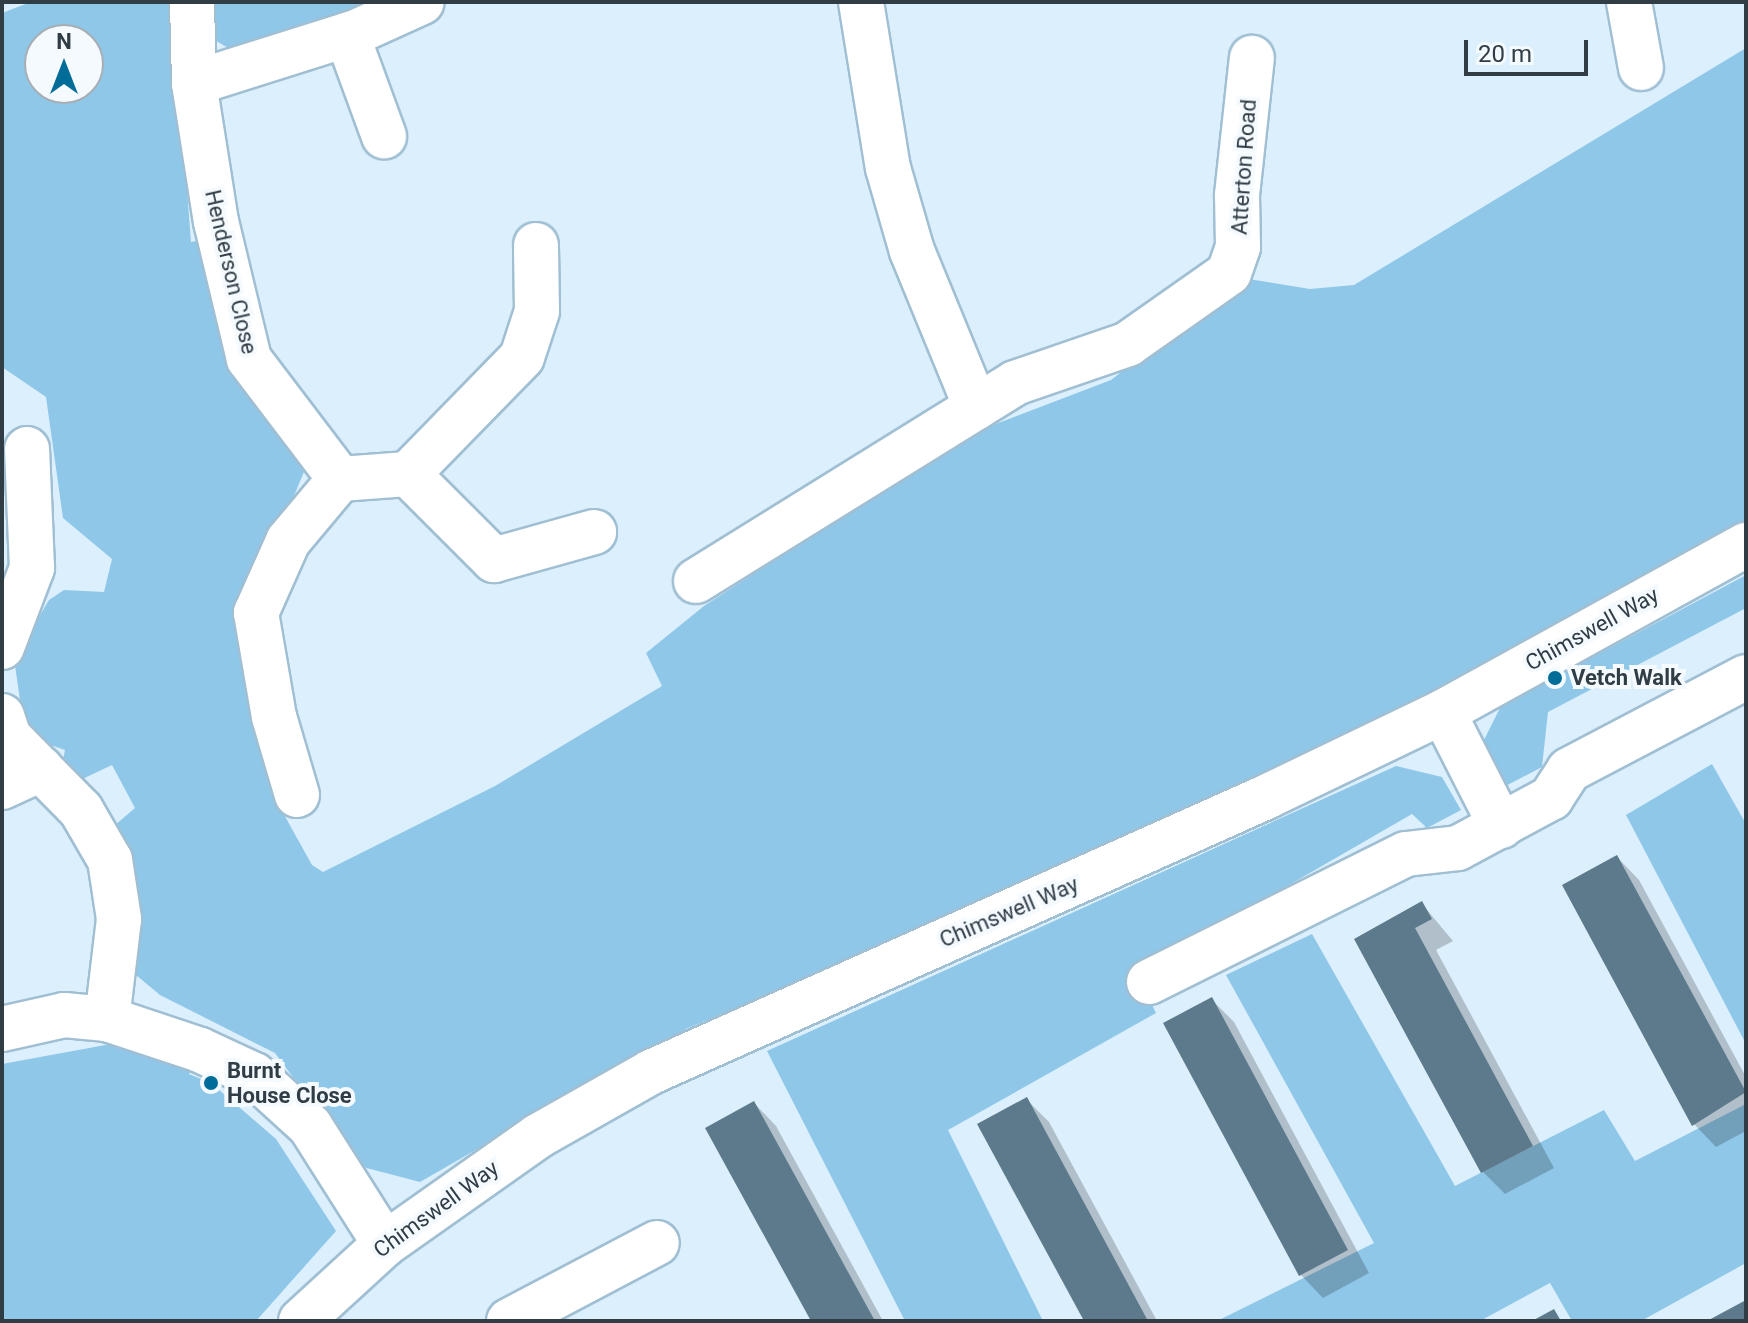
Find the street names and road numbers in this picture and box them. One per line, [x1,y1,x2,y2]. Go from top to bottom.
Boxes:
street label: Atterton Road [1226,98,1262,236]
street label: Henderson Close [199,187,263,357]
street label: Chimswell Way [1521,582,1663,676]
street label: Chimswell Way [936,871,1082,953]
street label: Chimswell Way [368,1155,504,1263]

